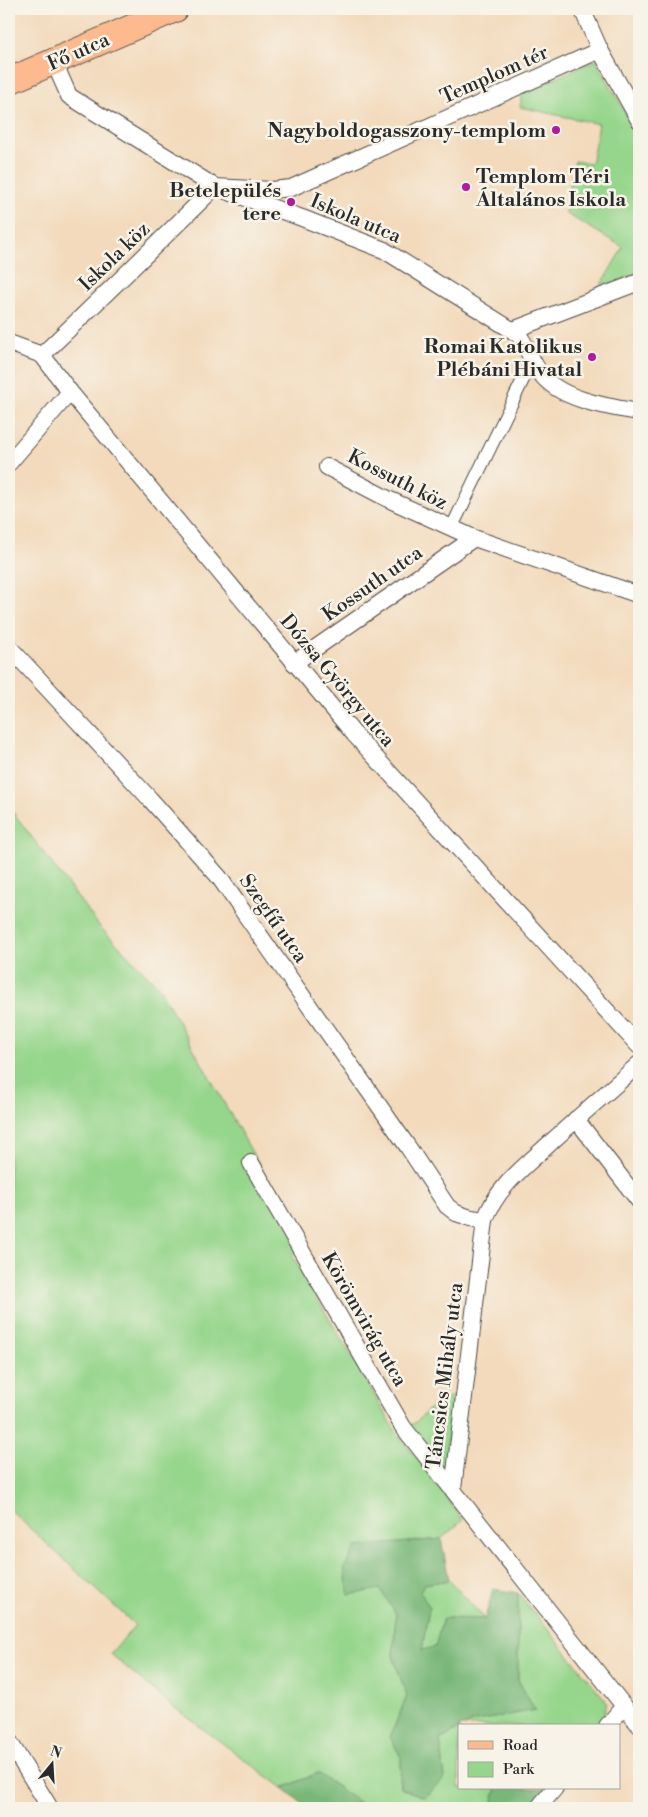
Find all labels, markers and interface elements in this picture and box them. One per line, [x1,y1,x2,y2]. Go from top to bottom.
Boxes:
street label: Fő utca [44,27,114,77]
street label: Templom tér [437,40,553,110]
place label: Nagyboldogasszony-templom [267,119,546,144]
marker: Nagyboldogasszony-templom [550,124,562,136]
place label: Templom Téri Általános Iskola [475,165,626,213]
place label: Betelepülés tere [169,179,281,227]
marker: Templom Téri Általános Iskola [460,181,472,193]
street label: Iskola utca [306,189,405,250]
marker: Betelepülés tere [285,196,297,208]
street label: Iskola köz [74,217,156,297]
place label: Romai Katolikus Plébáni Hivatal [424,335,582,383]
marker: Romai Katolikus Plébáni Hivatal [586,351,598,363]
street label: Kossuth köz [343,444,452,516]
street label: Kossuth utca [318,540,428,628]
street label: Dózsa György utca [274,609,400,753]
street label: Szegfű utca [233,870,313,969]
street label: Körömvirág utca [315,1248,413,1392]
street label: Táncsics Mihály utca [422,1280,469,1471]
legend [458,1724,620,1790]
text: Road [503,1736,538,1755]
north arrow [28,1740,78,1790]
text: N [48,1742,64,1763]
text: Park [503,1760,535,1779]

